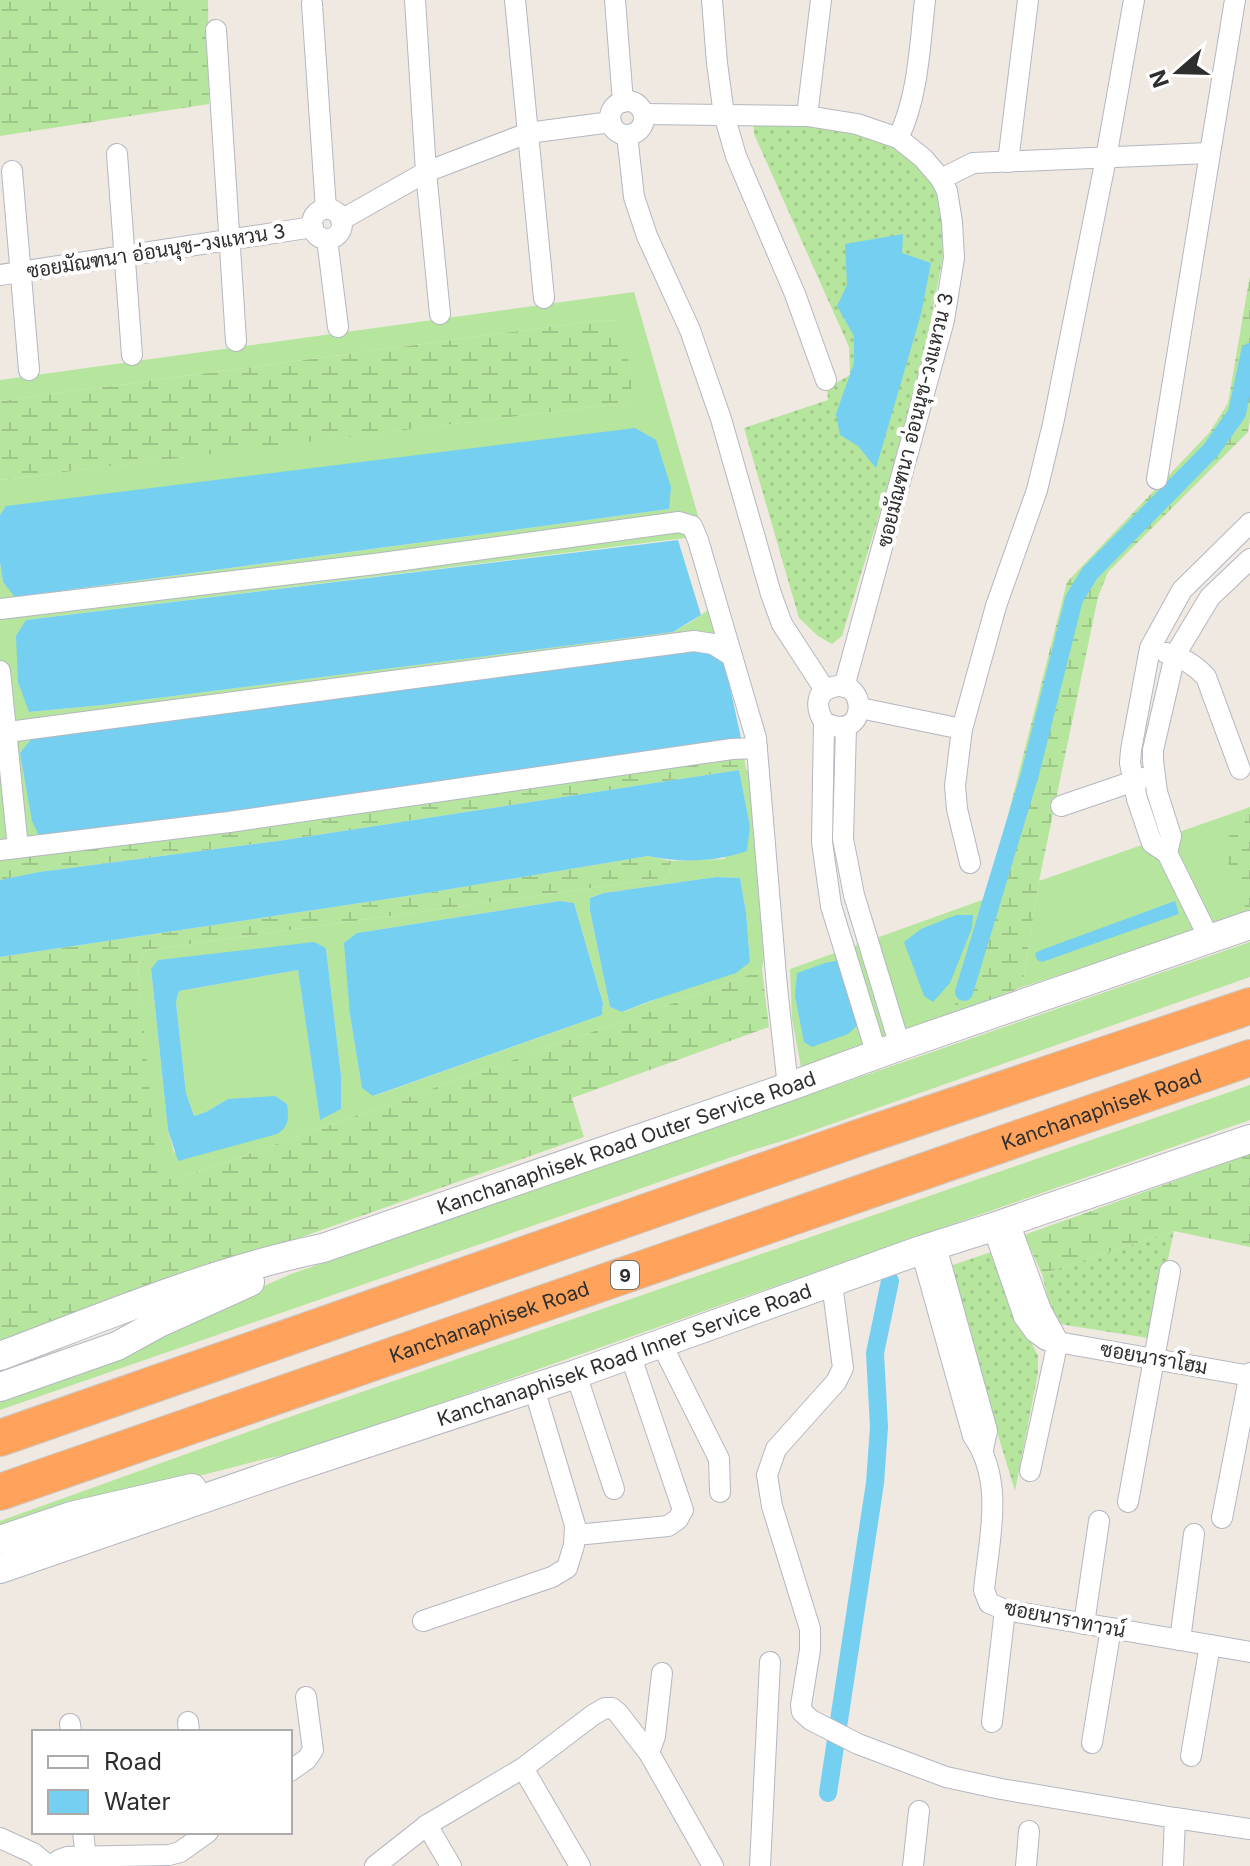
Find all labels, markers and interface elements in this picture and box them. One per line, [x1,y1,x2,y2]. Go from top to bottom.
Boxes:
north arrow [1138,32,1218,112]
text: N [1144,67,1174,91]
street label: ซอยมัณฑนา อ่อนนุช-วงแหวน 3 [25,219,287,285]
street label: ซอยมัณฑนา อ่อนนุช-วงแหวน 3 [872,290,960,550]
street label: Kanchanaphisek Road [998,1064,1205,1155]
street label: Kanchanaphisek Road Outer Service Road [434,1066,819,1220]
road number: 9 [611,1261,639,1289]
street label: Kanchanaphisek Road [386,1276,593,1368]
street label: Kanchanaphisek Road Inner Service Road [434,1278,815,1431]
street label: ซอยนาราโฮม [1098,1336,1210,1379]
street label: ซอยนาราทาวน์ [1002,1594,1128,1643]
legend [32,1730,292,1834]
text: Road [104,1747,162,1776]
text: Water [104,1787,171,1816]

